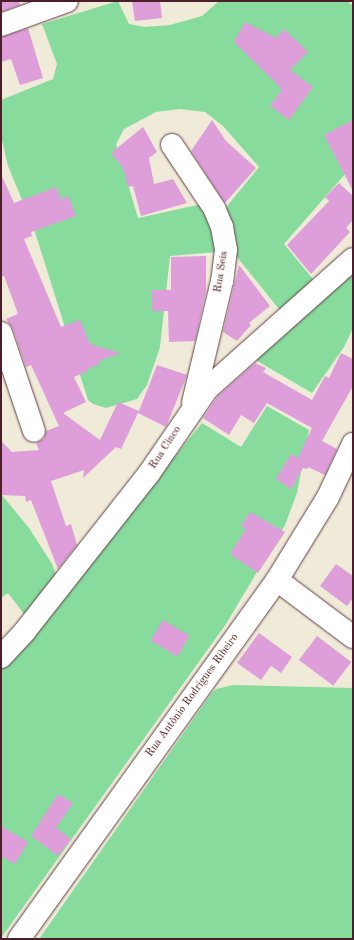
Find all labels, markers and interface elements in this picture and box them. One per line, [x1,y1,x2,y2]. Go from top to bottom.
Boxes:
street label: Rua Seis [212,250,232,294]
street label: Rua Cinco [147,424,185,472]
street label: Rua Antônio Rodrigues Ribeiro [144,632,242,760]

